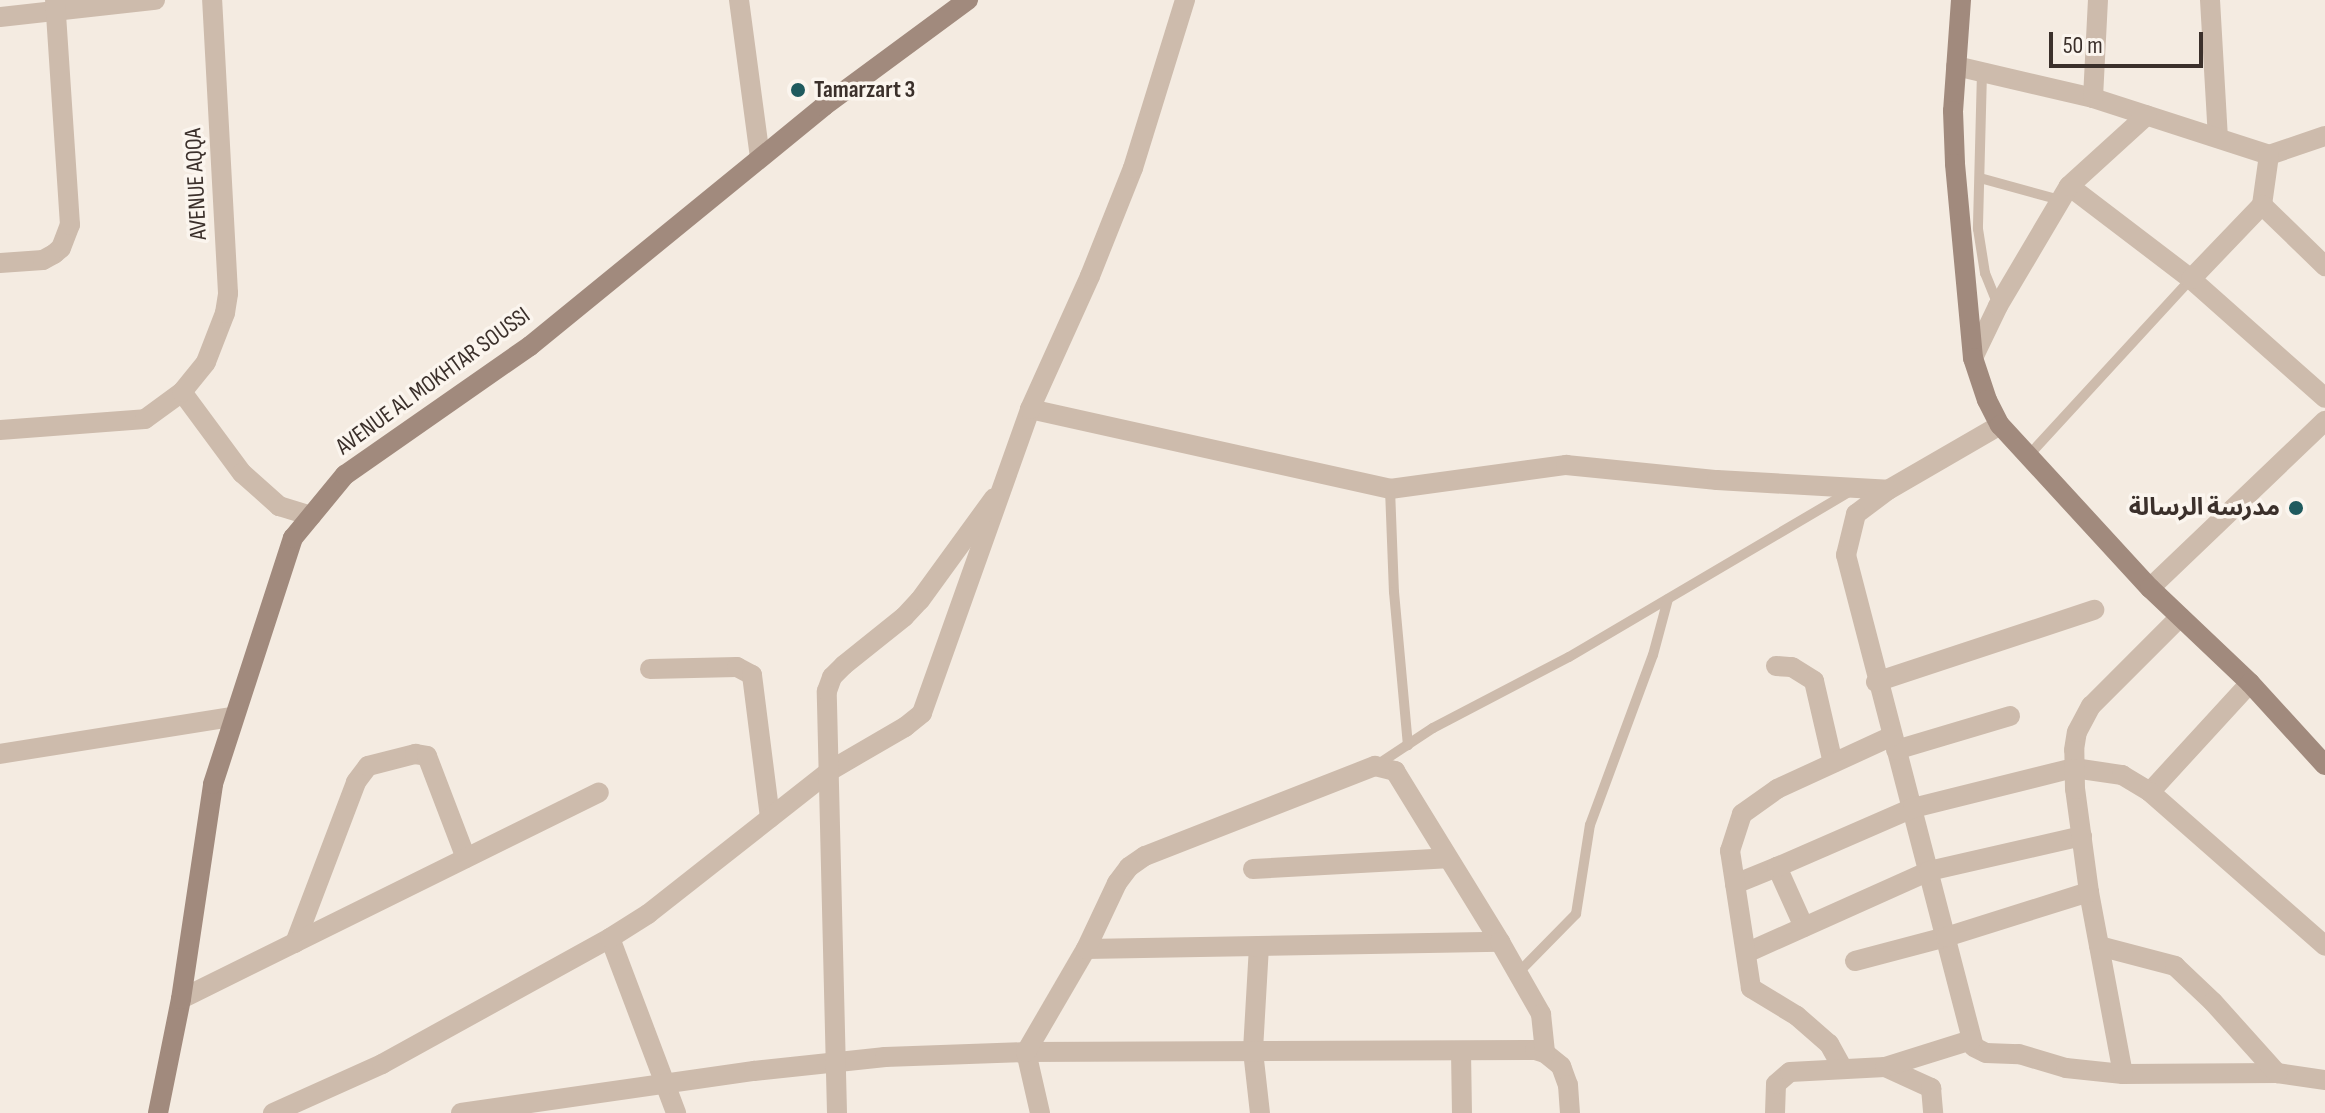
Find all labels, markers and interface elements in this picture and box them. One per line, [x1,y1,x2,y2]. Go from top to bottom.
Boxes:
scale bar [2053,16,2207,66]
text: 50 m [2063,31,2103,60]
place label: Tamarzart 3 [814,76,915,104]
marker: Tamarzart 3 [789,81,807,99]
street label: AVENUE AQQA [179,127,213,241]
street label: AVENUE AL MOKHTAR SOUSSI [330,301,536,461]
place label: مدرسة الرسالة [2129,494,2280,522]
marker: مدرسة الرسالة [2287,499,2305,517]

